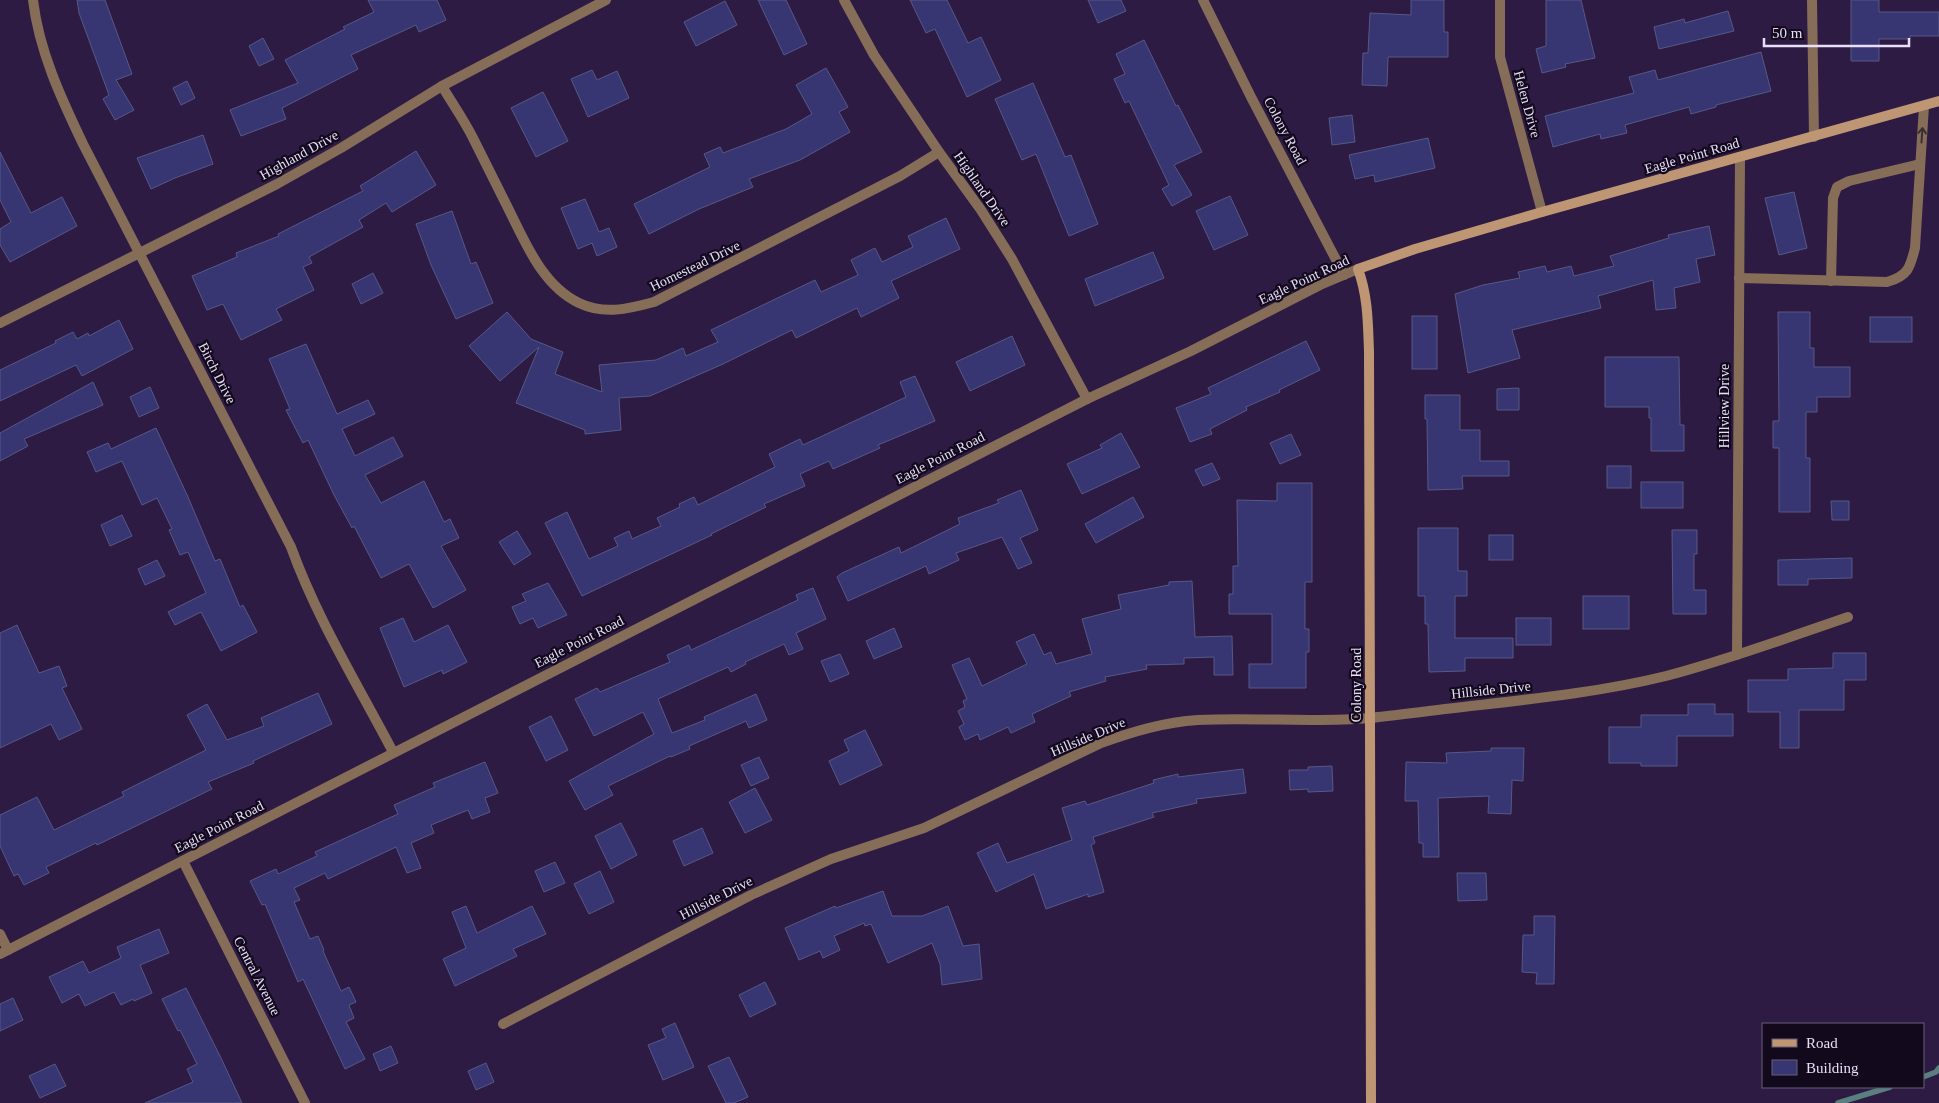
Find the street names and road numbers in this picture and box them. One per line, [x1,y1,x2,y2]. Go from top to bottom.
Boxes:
street label: Helen Drive [1511,69,1543,139]
street label: Colony Road [1261,95,1309,167]
street label: Highland Drive [257,127,341,183]
street label: Eagle Point Road [1643,135,1741,177]
street label: Highland Drive [951,149,1013,229]
street label: Homestead Drive [648,238,742,294]
street label: Eagle Point Road [1256,252,1352,308]
street label: Birch Drive [195,340,239,406]
street label: Hillview Drive [1717,364,1732,448]
street label: Eagle Point Road [893,429,987,487]
street label: Eagle Point Road [532,613,626,671]
street label: Colony Road [1349,648,1364,722]
street label: Hillside Drive [1451,678,1531,702]
street label: Hillside Drive [1048,715,1128,759]
street label: Eagle Point Road [172,798,266,856]
street label: Hillside Drive [677,873,755,923]
street label: Central Avenue [231,934,283,1018]

